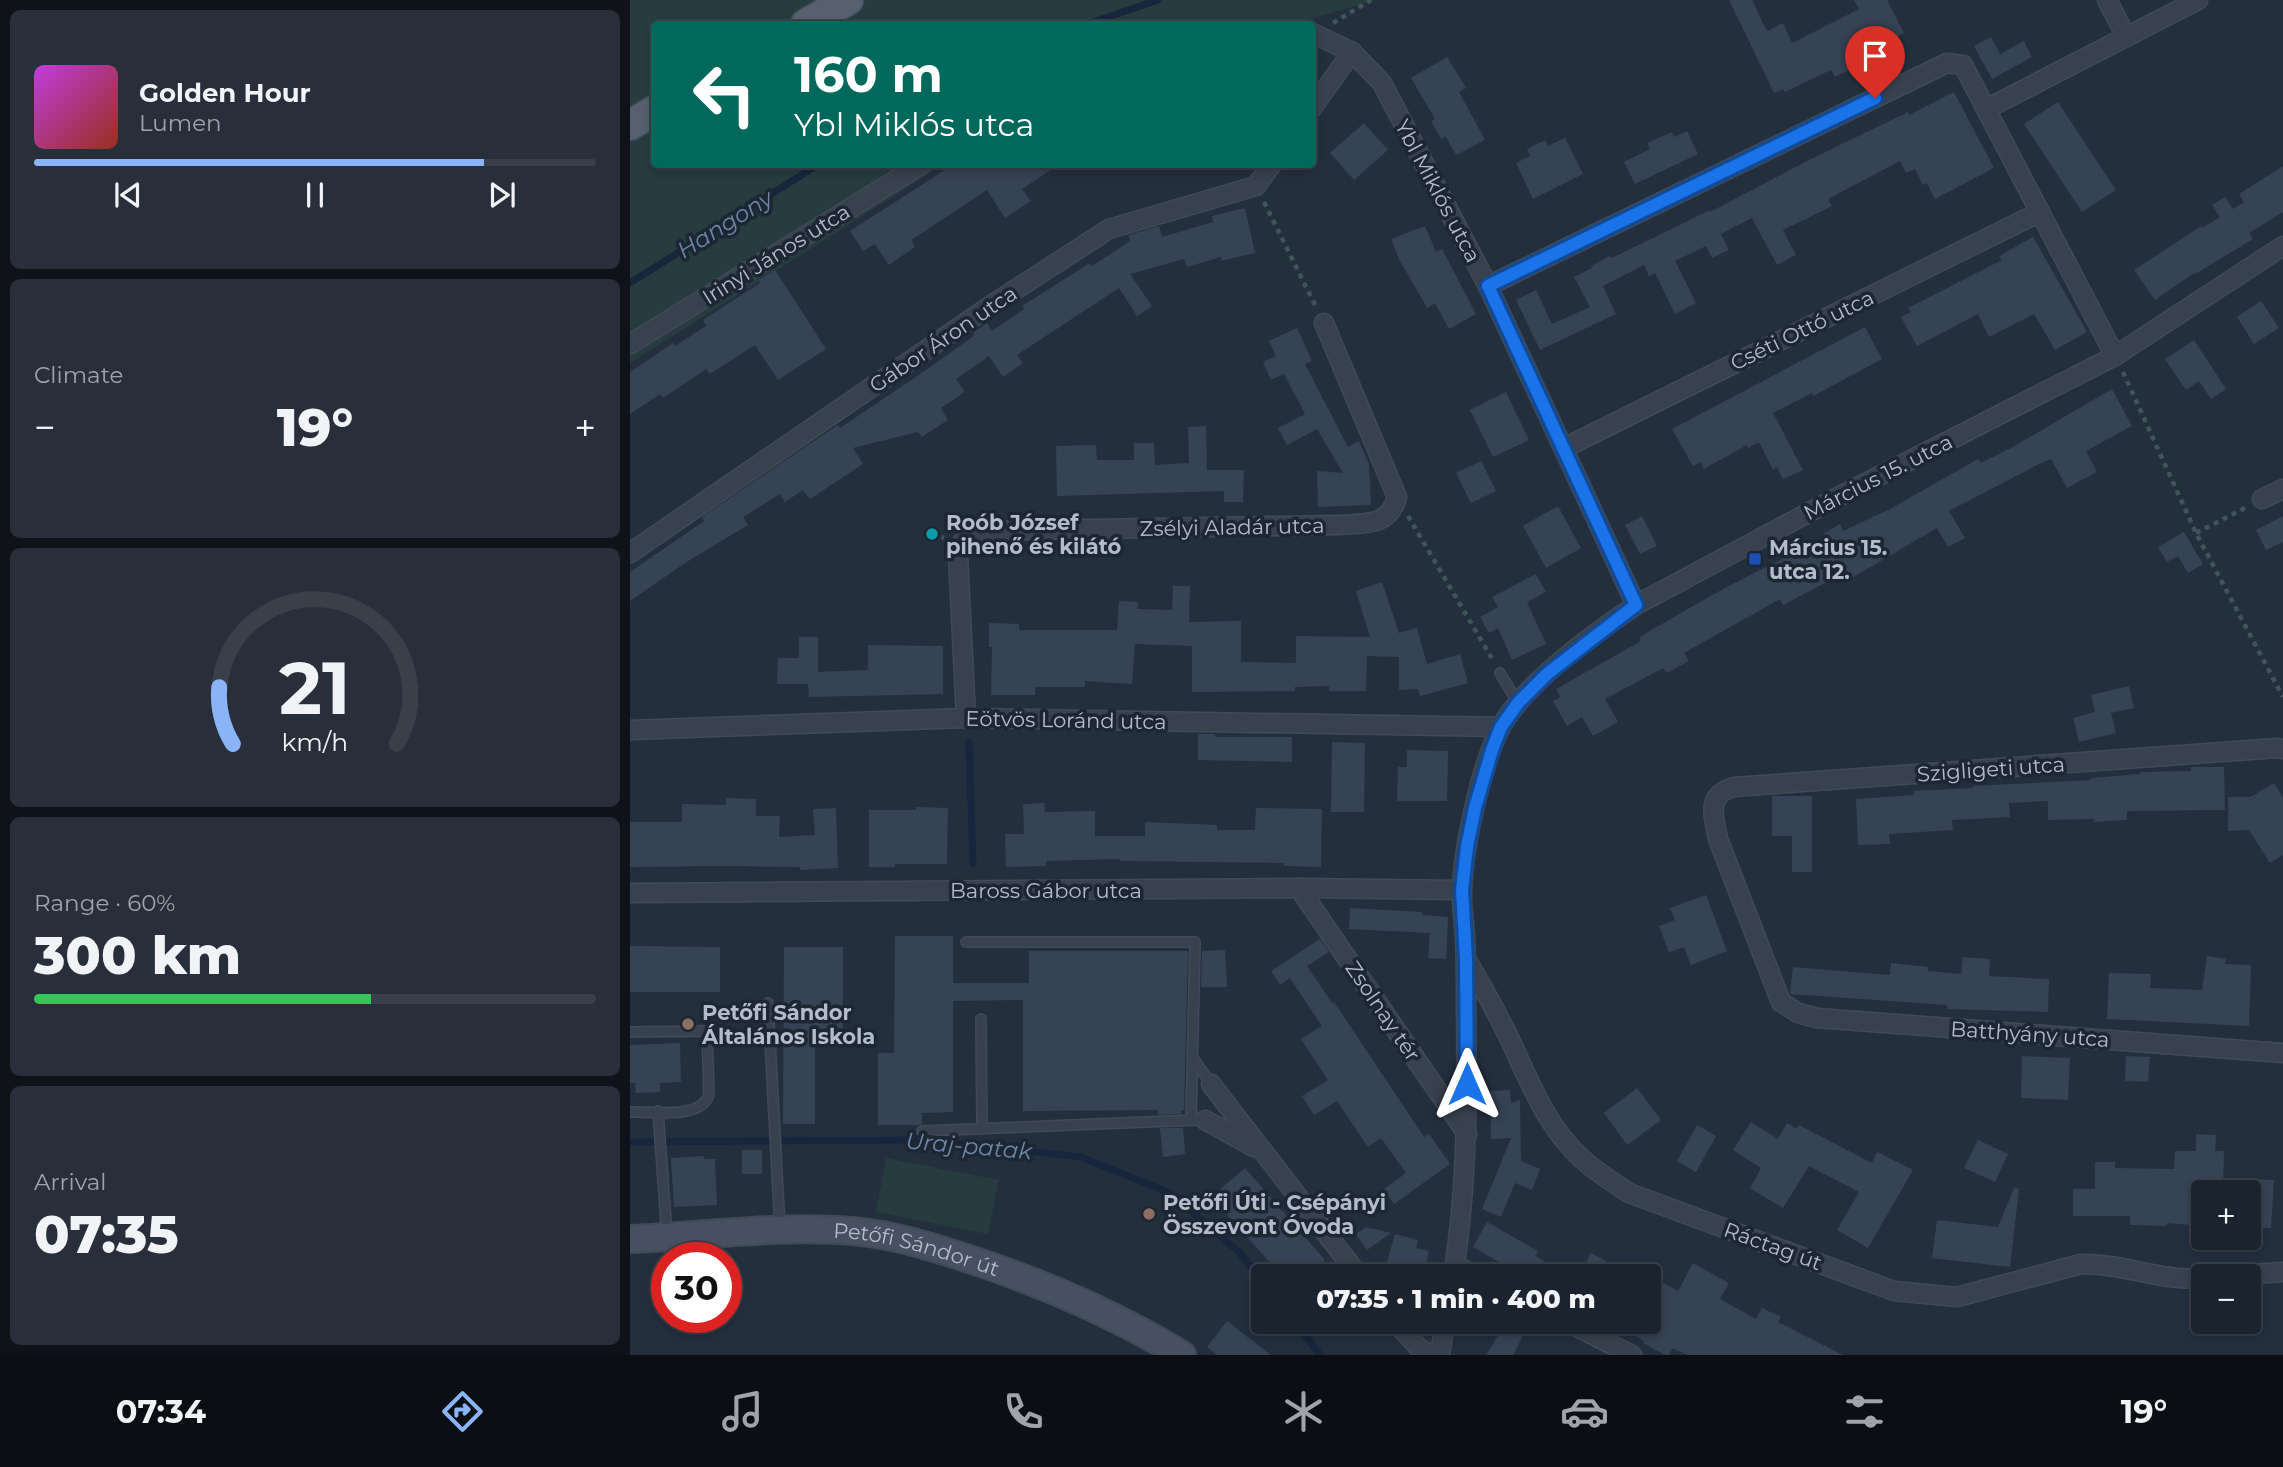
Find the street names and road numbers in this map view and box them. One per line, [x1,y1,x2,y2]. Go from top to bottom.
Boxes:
street label: Ybl Miklós utca [1390,115,1486,267]
street label: Irinyi János utca [698,199,854,309]
street label: Gábor Áron utca [865,280,1021,398]
street label: Cséti Ottó utca [1726,285,1878,375]
street label: Március 15. utca [1799,429,1957,525]
street label: Zsélyi Aladár utca [1139,513,1325,541]
street label: Eötvös Loránd utca [965,706,1167,734]
street label: Szigligeti utca [1916,751,2066,787]
street label: Baross Gábor utca [950,878,1142,903]
street label: Zsolnay tér [1340,956,1426,1066]
street label: Batthyány utca [1950,1016,2110,1052]
street label: Petőfi Sándor út [833,1217,1003,1281]
street label: Ráctag út [1721,1217,1825,1275]

